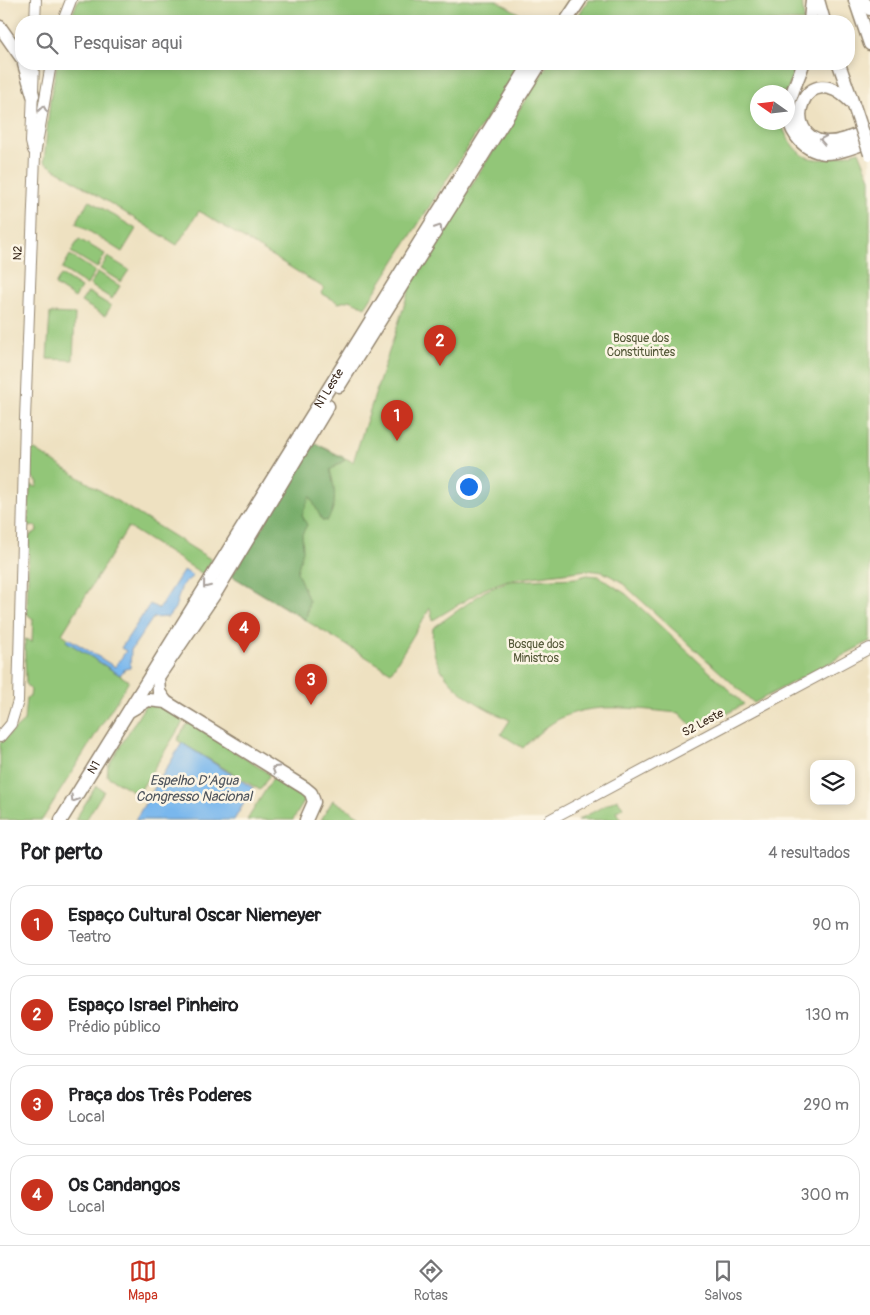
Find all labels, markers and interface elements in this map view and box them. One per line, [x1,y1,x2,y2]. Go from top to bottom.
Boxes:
search box [15,15,855,70]
icon: search [33,29,61,57]
text: Pesquisar aqui [73,31,182,55]
north arrow [750,85,795,130]
one-way arrow [37,105,47,114]
one-way arrow [819,136,828,146]
one-way arrow [433,224,442,234]
street label: N2 [10,245,26,261]
pin: 2 [424,325,456,366]
park label: Bosque dos Constituintes [607,331,676,360]
street label: N1 Leste [311,365,347,411]
pin: 1 [381,400,413,441]
your location [456,474,482,500]
one-way arrow [203,579,212,589]
pin: 4 [228,612,260,653]
park label: Bosque dos Ministros [508,637,565,666]
pin: 3 [295,664,327,705]
street label: S2 Leste [680,706,727,740]
street label: N1 [84,758,103,777]
map controls [810,760,855,805]
button: layers [810,760,855,805]
one-way arrow [271,766,281,775]
water label: Espelho D'Agua Congresso Nacional [136,772,254,805]
one-way arrow [70,794,80,803]
text: Por perto [20,839,102,866]
text: 4 resultados [768,843,850,863]
text: Espaço Cultural Oscar Niemeyer [68,903,321,927]
text: 1 [34,915,40,935]
text: 90 m [812,915,849,935]
text: Teatro [68,927,111,947]
text: Espaço Israel Pinheiro [68,993,239,1017]
text: 2 [33,1005,41,1025]
text: 130 m [805,1005,849,1025]
text: Prédio público [68,1017,161,1037]
text: Praça dos Três Poderes [68,1083,252,1107]
text: 3 [33,1095,41,1115]
text: 290 m [803,1095,849,1115]
text: Local [68,1107,105,1127]
text: Os Candangos [68,1173,180,1197]
text: 4 [32,1185,42,1205]
text: 300 m [801,1185,849,1205]
text: Local [68,1197,105,1217]
tab: Mapa [128,1257,158,1304]
tab: Rotas [414,1257,448,1304]
tab: Salvos [704,1257,742,1304]

